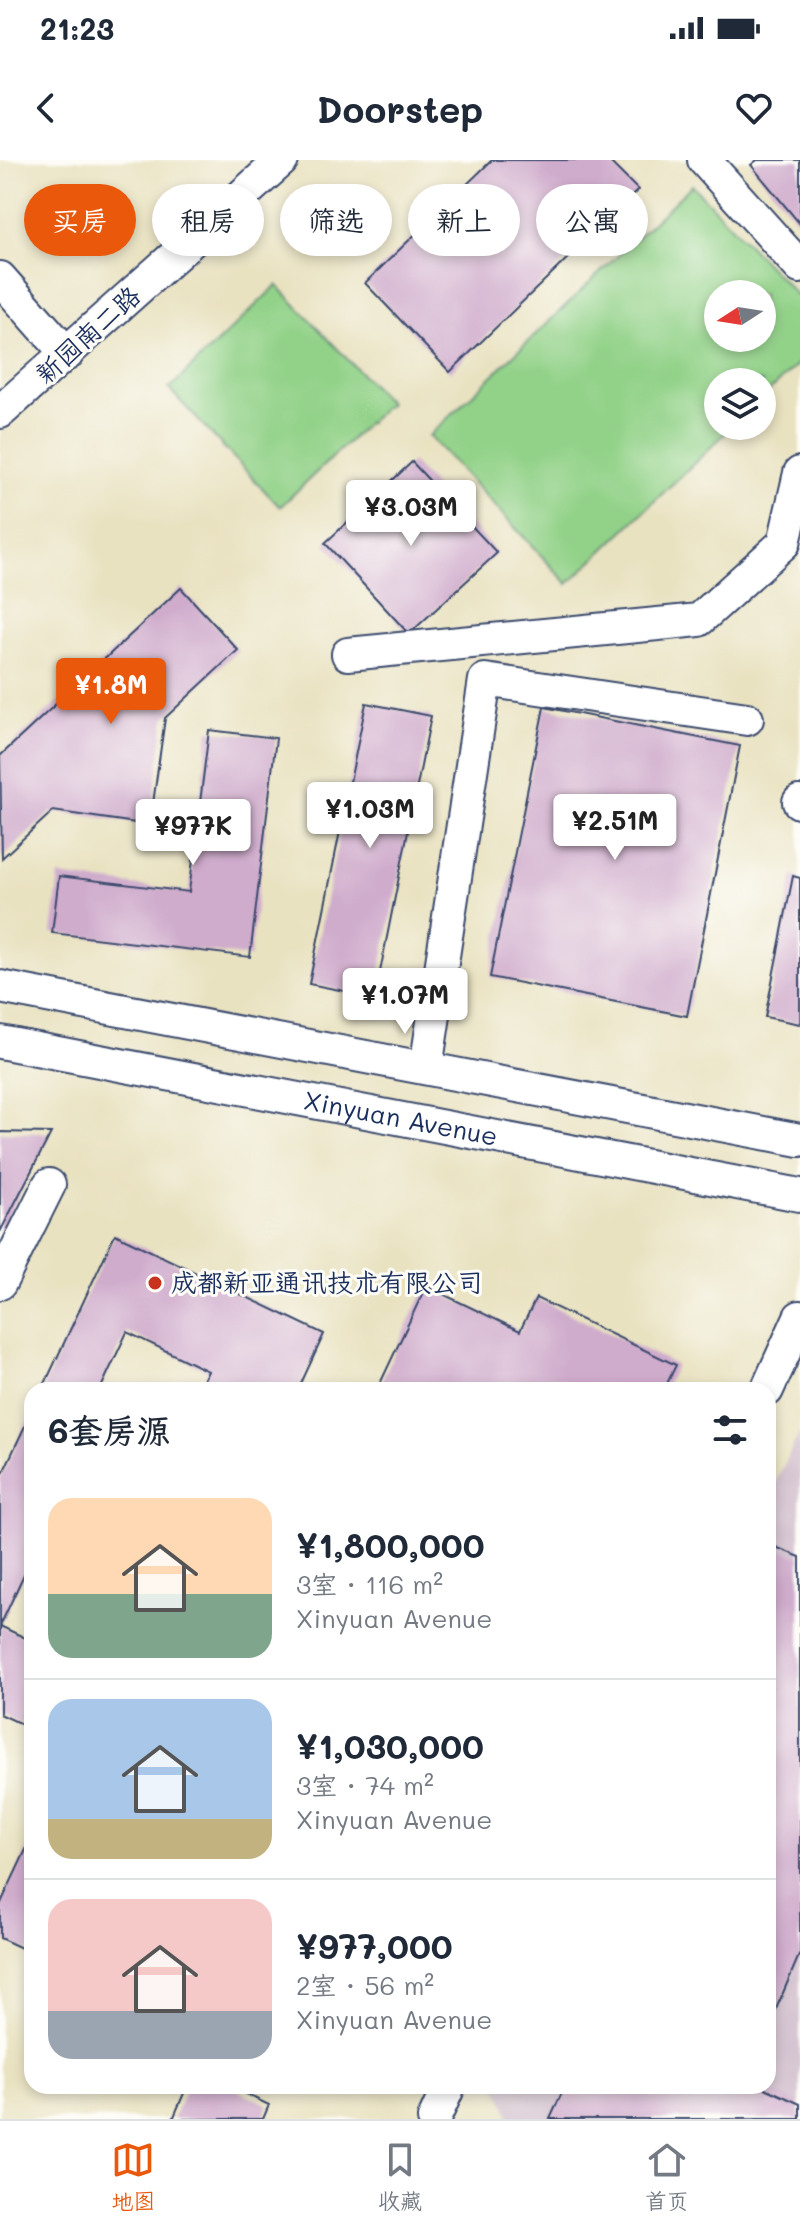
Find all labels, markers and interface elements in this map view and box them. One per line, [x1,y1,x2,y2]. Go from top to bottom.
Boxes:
text: 21:23 [40,8,114,48]
text: Doorstep [317,85,483,132]
icon: back [24,86,68,130]
icon: heart [732,86,776,130]
chip: 买房 [24,184,136,256]
chip: 租房 [152,184,264,256]
chip: 筛选 [280,184,392,256]
chip: 新上 [408,184,520,256]
chip: 公寓 [536,184,648,256]
street label: 新园南二路 [28,278,147,390]
north arrow [704,280,776,352]
map controls [704,280,776,440]
button: layers [704,368,776,440]
pin: ¥3.03M [346,480,476,548]
text: ¥3.03M [364,489,458,523]
pin: ¥1.8M [55,658,167,726]
text: ¥1.8M [74,667,148,701]
pin: ¥1.03M [305,782,435,850]
text: ¥1.03M [325,791,415,825]
pin: ¥2.51M [550,794,680,862]
pin: ¥977K [137,799,249,867]
text: ¥2.51M [571,803,659,837]
text: ¥977K [154,808,232,842]
pin: ¥1.07M [340,968,470,1036]
text: ¥1.07M [361,977,449,1011]
street label: Xinyuan Avenue [301,1083,501,1153]
place label: 成都新亚通讯技术有限公司 [171,1265,483,1299]
marker: 成都新亚通讯技术有限公司 [146,1274,164,1292]
text: 6套房源 [48,1407,171,1452]
icon: filters [708,1408,752,1452]
text: ¥1,800,000 [296,1522,485,1567]
icon: home [112,1530,208,1626]
text: 3室 · 116 m² [296,1567,443,1601]
text: Xinyuan Avenue [296,1601,492,1635]
text: ¥1,030,000 [296,1723,484,1768]
icon: home [112,1731,208,1827]
text: 3室 · 74 m² [296,1768,434,1802]
text: Xinyuan Avenue [296,1802,492,1836]
text: ¥977,000 [296,1923,453,1968]
icon: home [112,1931,208,2027]
text: 2室 · 56 m² [296,1968,434,2002]
text: Xinyuan Avenue [296,2002,492,2036]
tab: 地图 [111,2138,155,2215]
tab: 收藏 [378,2138,422,2215]
tab: 首页 [645,2138,689,2215]

